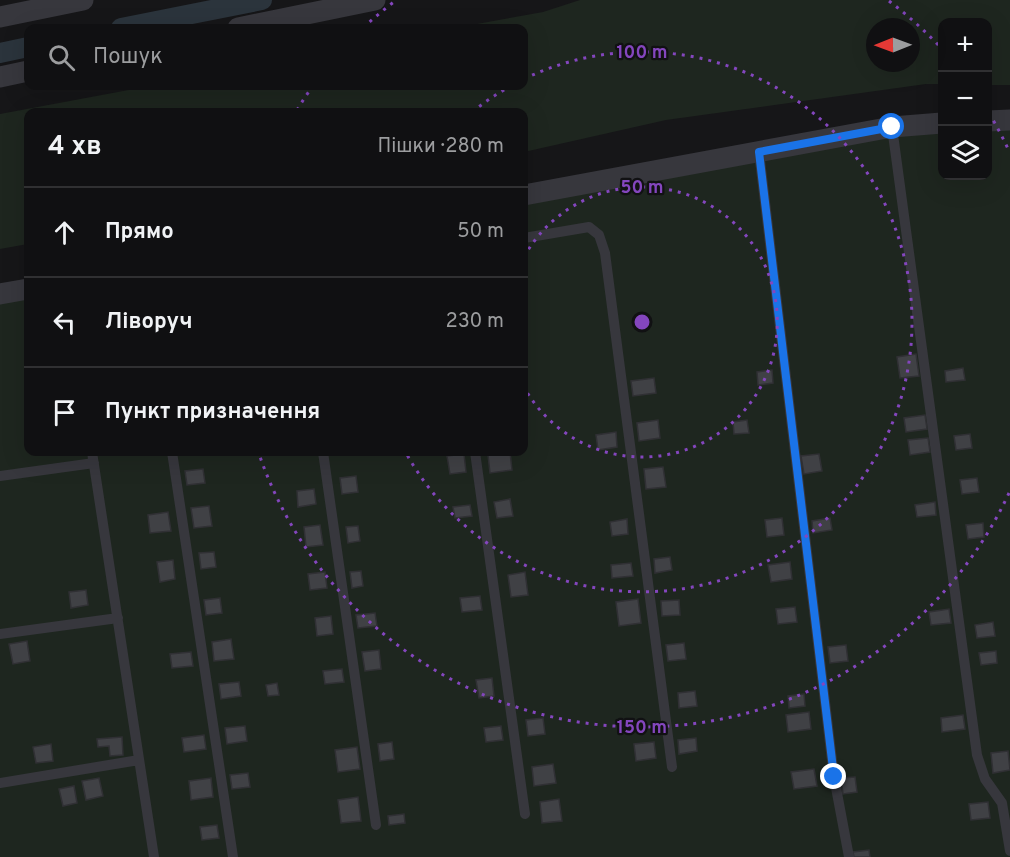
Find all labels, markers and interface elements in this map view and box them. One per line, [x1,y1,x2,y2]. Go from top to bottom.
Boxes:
north arrow [866,18,920,72]
map controls [938,18,992,180]
button: + [938,18,992,72]
search box [24,24,528,90]
icon: search [45,41,78,74]
text: 100 m [616,42,668,65]
text: Пошук [93,44,163,71]
button: − [938,72,992,126]
route start [878,113,904,139]
button: layers [938,126,992,180]
text: 4 хв [48,131,102,164]
text: Пішки · 280 m [377,134,504,160]
text: 50 m [620,177,664,200]
icon: ahead [48,216,81,249]
text: Прямо [105,219,174,246]
text: 50 m [457,219,504,245]
icon: left [48,306,81,339]
text: Ліворуч [105,309,193,336]
text: 230 m [445,309,504,335]
centre of rings [632,312,652,332]
icon: arrive [48,396,81,429]
text: Пункт призначення [105,399,320,426]
text: 150 m [617,717,667,740]
route end [820,763,846,789]

